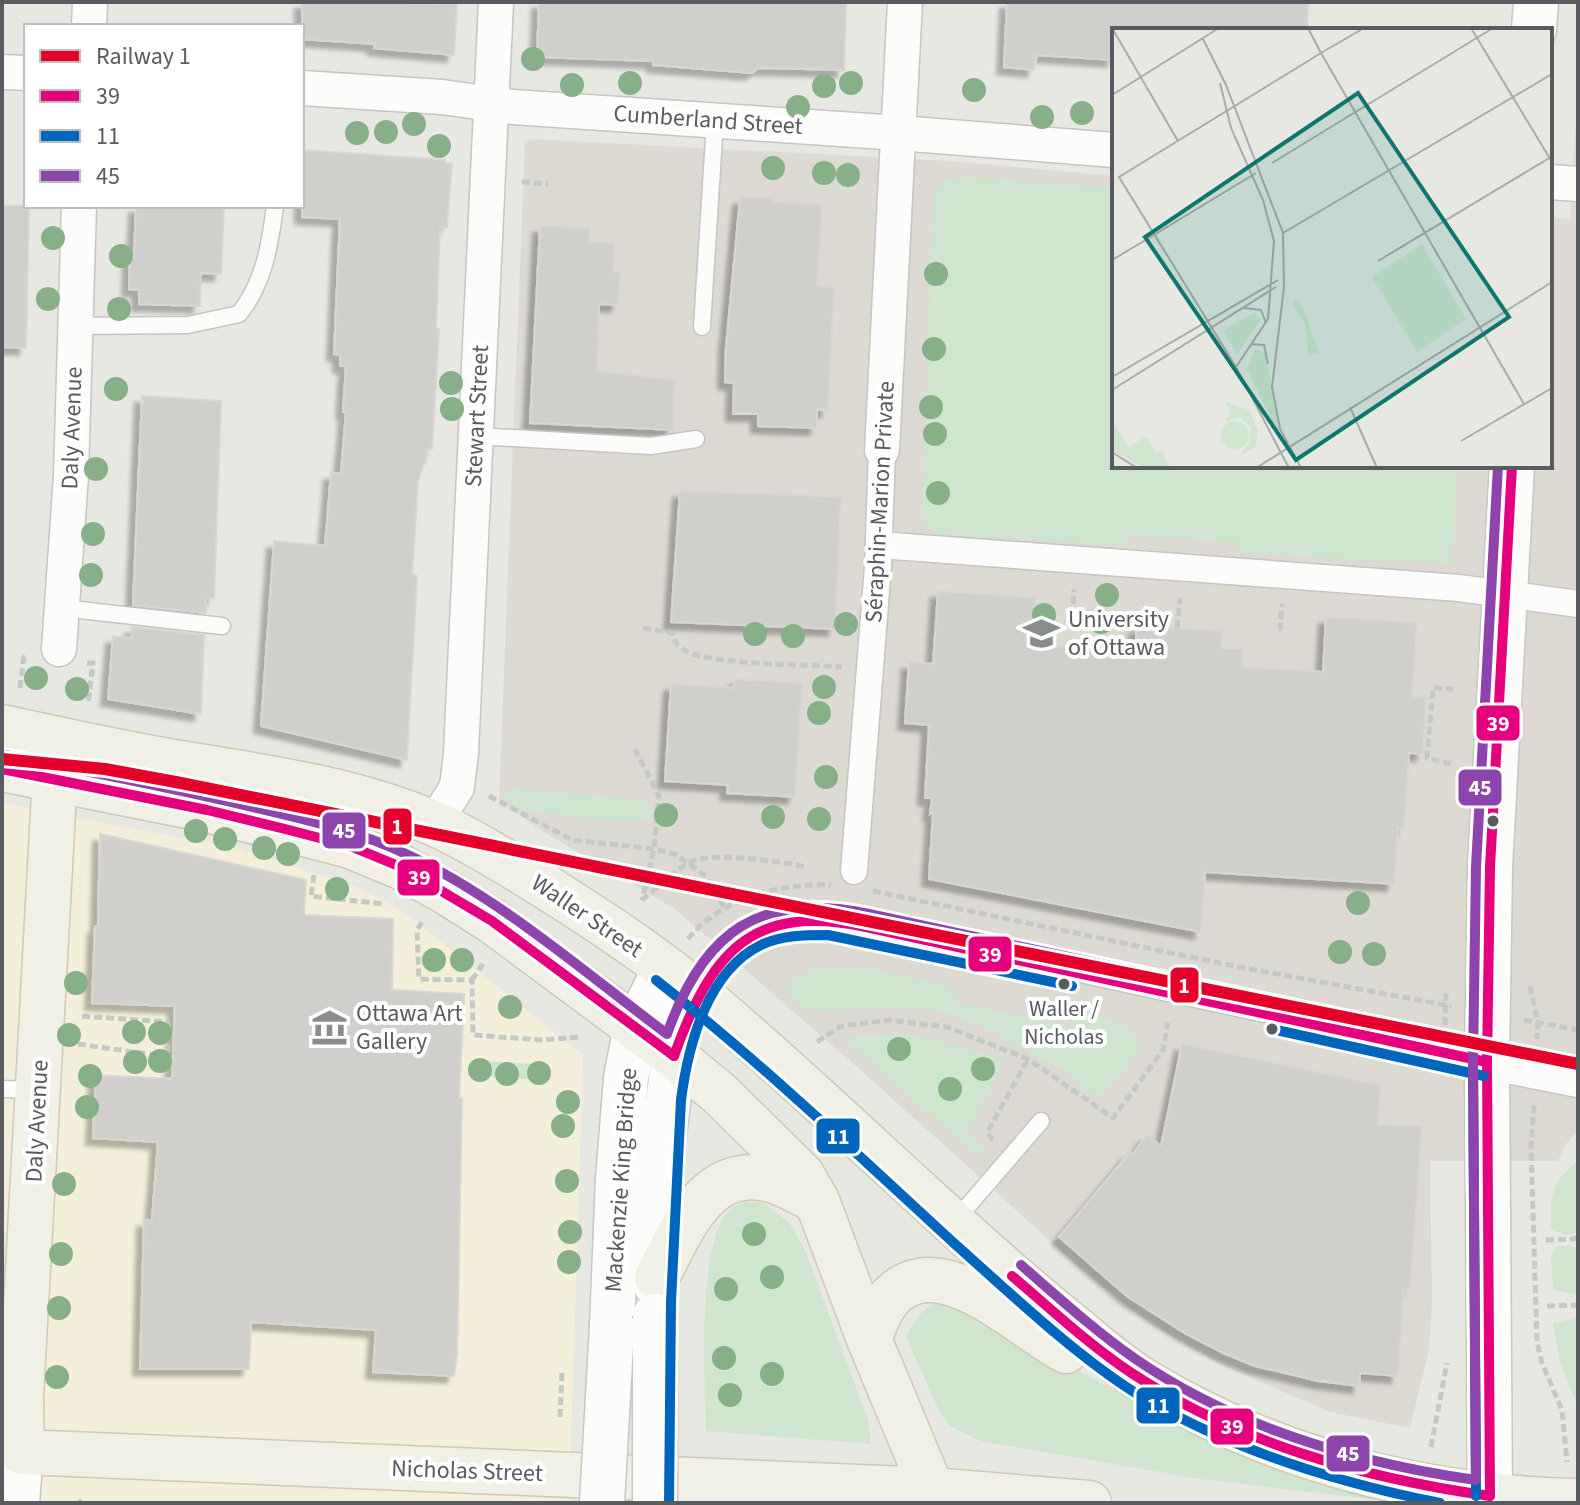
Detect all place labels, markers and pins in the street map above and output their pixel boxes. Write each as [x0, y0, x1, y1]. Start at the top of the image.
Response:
place label: University of Ottawa [1068, 602, 1169, 665]
school or university icon: University of Ottawa [1023, 614, 1061, 652]
unlabelled marker [1485, 813, 1501, 829]
marker: Waller / Nicholas [1056, 976, 1072, 992]
place label: Waller / Nicholas [1024, 993, 1104, 1053]
place label: Ottawa Art Gallery [356, 996, 463, 1059]
museum icon: Ottawa Art Gallery [311, 1008, 349, 1046]
unlabelled marker [1264, 1021, 1280, 1037]

